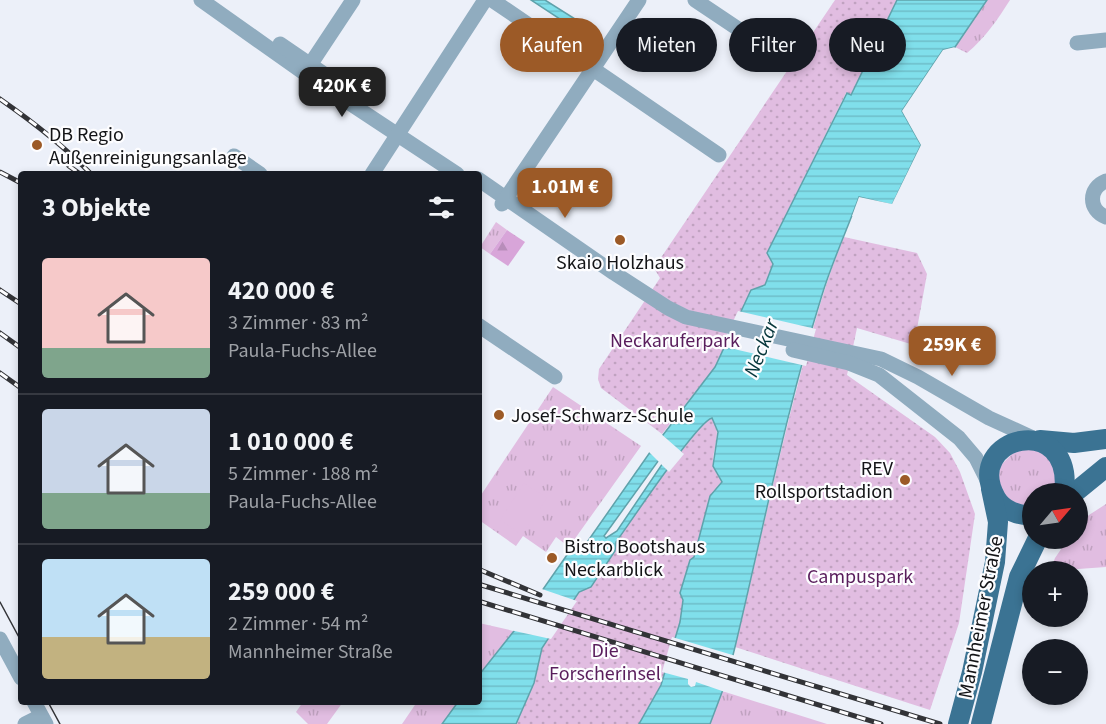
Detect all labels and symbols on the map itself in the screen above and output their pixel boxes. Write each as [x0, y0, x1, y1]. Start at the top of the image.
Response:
pin: 420K € [293, 67, 391, 118]
place label: DB Regio Außenreinigungsanlage [49, 121, 247, 172]
marker: DB Regio Außenreinigungsanlage [30, 138, 44, 152]
pin: 1.01M € [510, 168, 620, 219]
marker: Skaio Holzhaus [613, 233, 627, 247]
place label: Skaio Holzhaus [556, 249, 684, 277]
water label: Neckar [736, 314, 787, 382]
pin: 259K € [903, 326, 1001, 377]
park label: Neckaruferpark [610, 327, 740, 355]
place label: Josef-Schwarz-Schule [511, 402, 694, 430]
marker: Josef-Schwarz-Schule [492, 408, 506, 422]
place label: REV Rollsportstadion [755, 455, 894, 506]
marker: REV Rollsportstadion [898, 473, 912, 487]
north arrow [1022, 483, 1088, 549]
place label: Bistro Bootshaus Neckarblick [564, 533, 705, 584]
street label: Mannheimer Straße [952, 534, 1010, 701]
marker: Bistro Bootshaus Neckarblick [545, 551, 559, 565]
park label: Campuspark [807, 563, 913, 591]
park label: Die Forscherinsel [549, 637, 661, 688]

